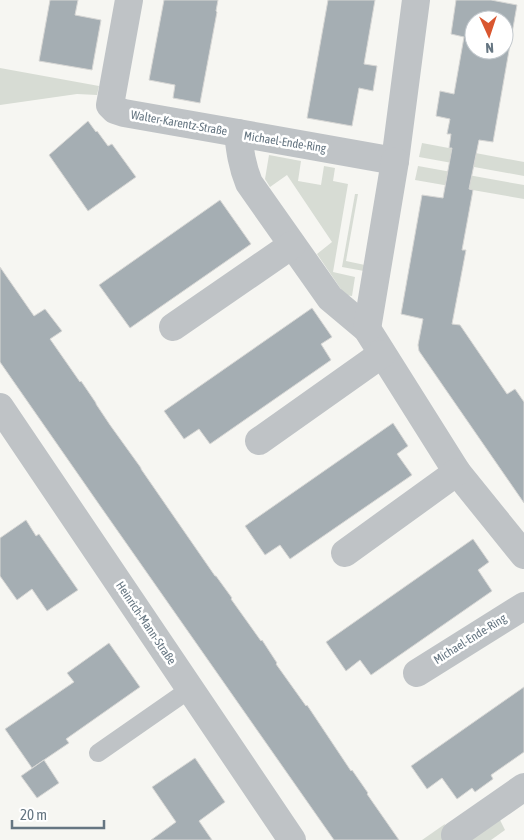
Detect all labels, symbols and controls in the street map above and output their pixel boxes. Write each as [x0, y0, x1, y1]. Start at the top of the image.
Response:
north arrow [464, 10, 514, 60]
text: N [485, 40, 494, 56]
street label: Walter-Karentz-Straße [130, 108, 228, 138]
street label: Michael-Ende-Ring [243, 129, 328, 156]
street label: Heinrich-Mann-Straße [113, 579, 179, 667]
street label: Michael-Ende-Ring [431, 611, 510, 667]
scale bar [12, 798, 105, 830]
text: 20 m [20, 806, 47, 823]

